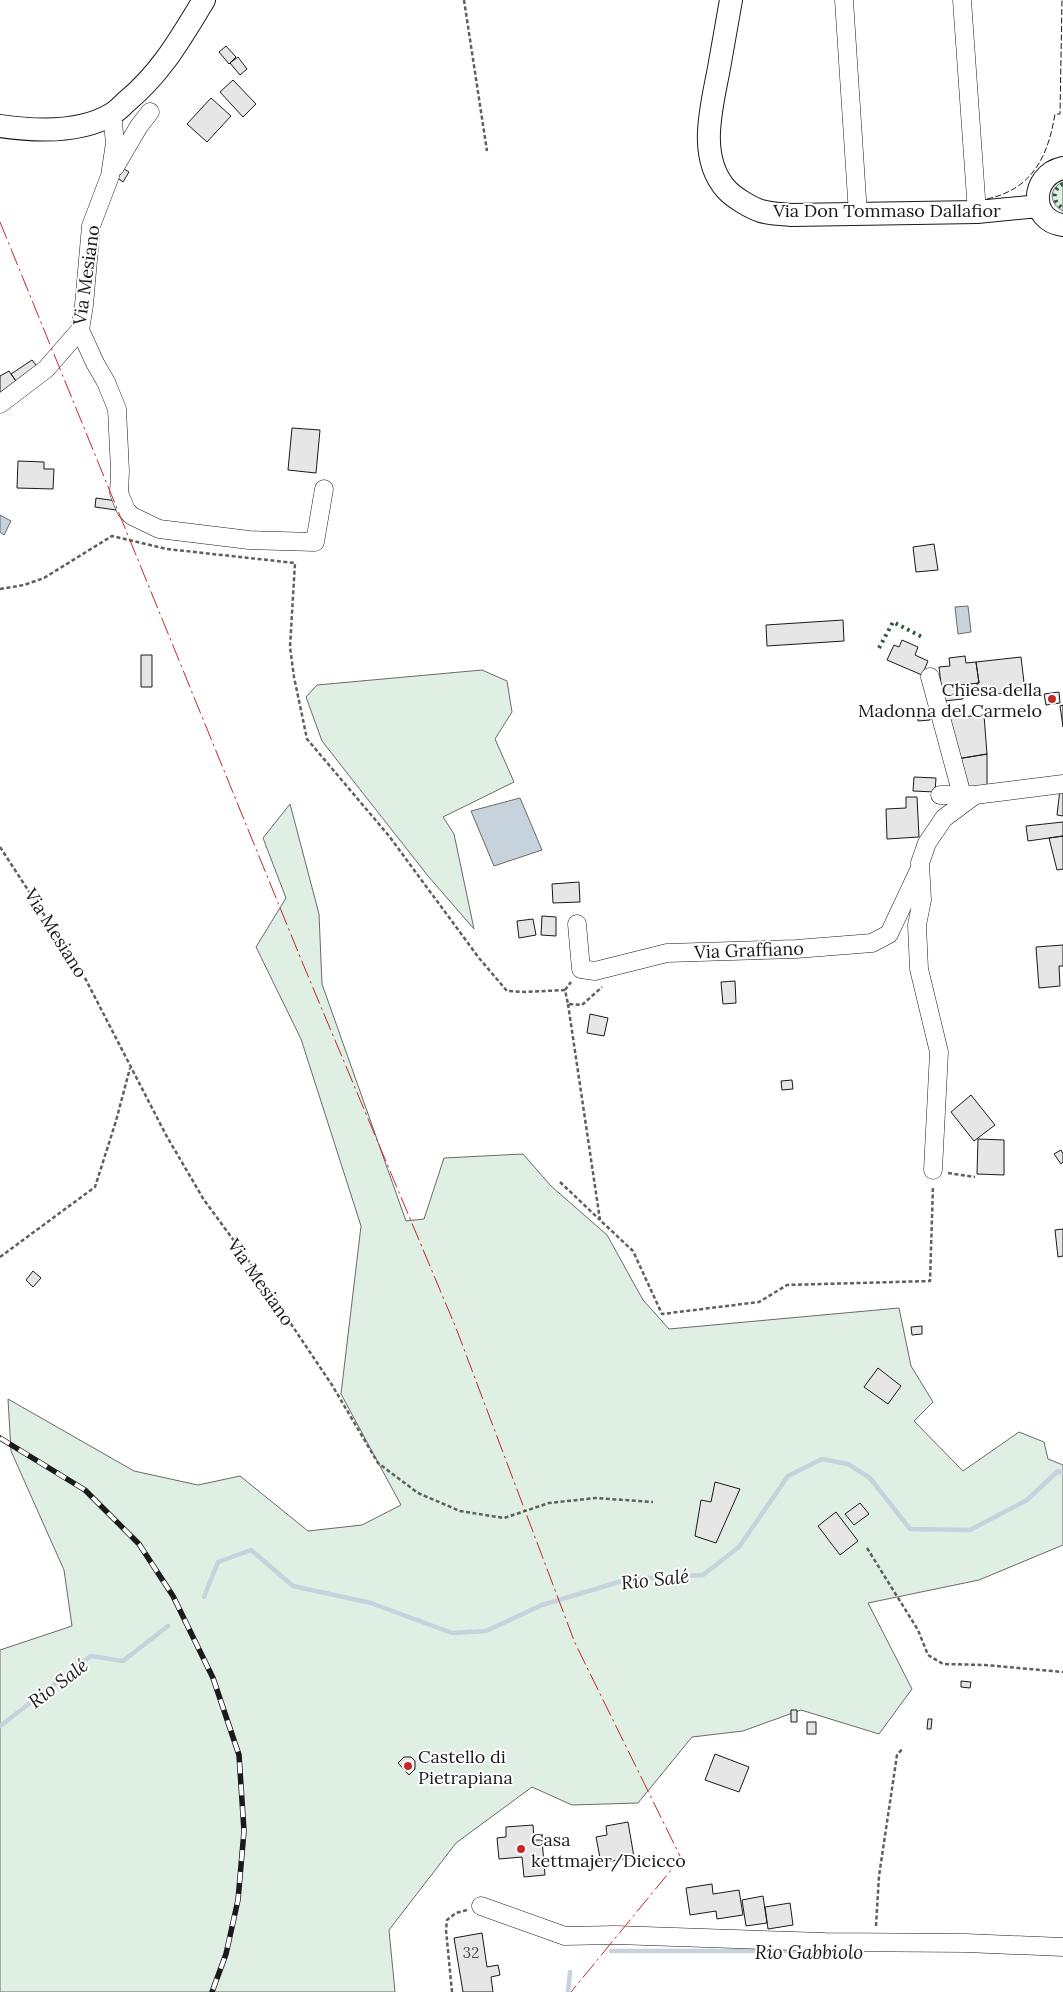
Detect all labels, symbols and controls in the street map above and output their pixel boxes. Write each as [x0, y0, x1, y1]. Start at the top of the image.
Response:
street label: Via Don Tommaso Dallafior [772, 199, 1001, 222]
street label: Via Mesiano [67, 223, 104, 328]
place label: Chiesa della Madonna del Carmelo [858, 678, 1042, 722]
marker: Chiesa della Madonna del Carmelo [1046, 693, 1058, 705]
street label: Via Mesiano [19, 883, 92, 982]
street label: Via Graffiano [693, 937, 804, 963]
street label: Via Mesiano [222, 1233, 299, 1330]
water label: Rio Salé [620, 1563, 690, 1595]
water label: Rio Salé [23, 1653, 93, 1713]
place label: Castello di Pietrapiana [418, 1745, 513, 1789]
marker: Castello di Pietrapiana [402, 1760, 414, 1772]
place label: Casa kettmajer/Dicicco [531, 1828, 686, 1872]
marker: Casa kettmajer/Dicicco [515, 1843, 527, 1855]
water label: Rio Gabbiolo [755, 1940, 863, 1964]
house number: 32 [463, 1943, 479, 1962]

